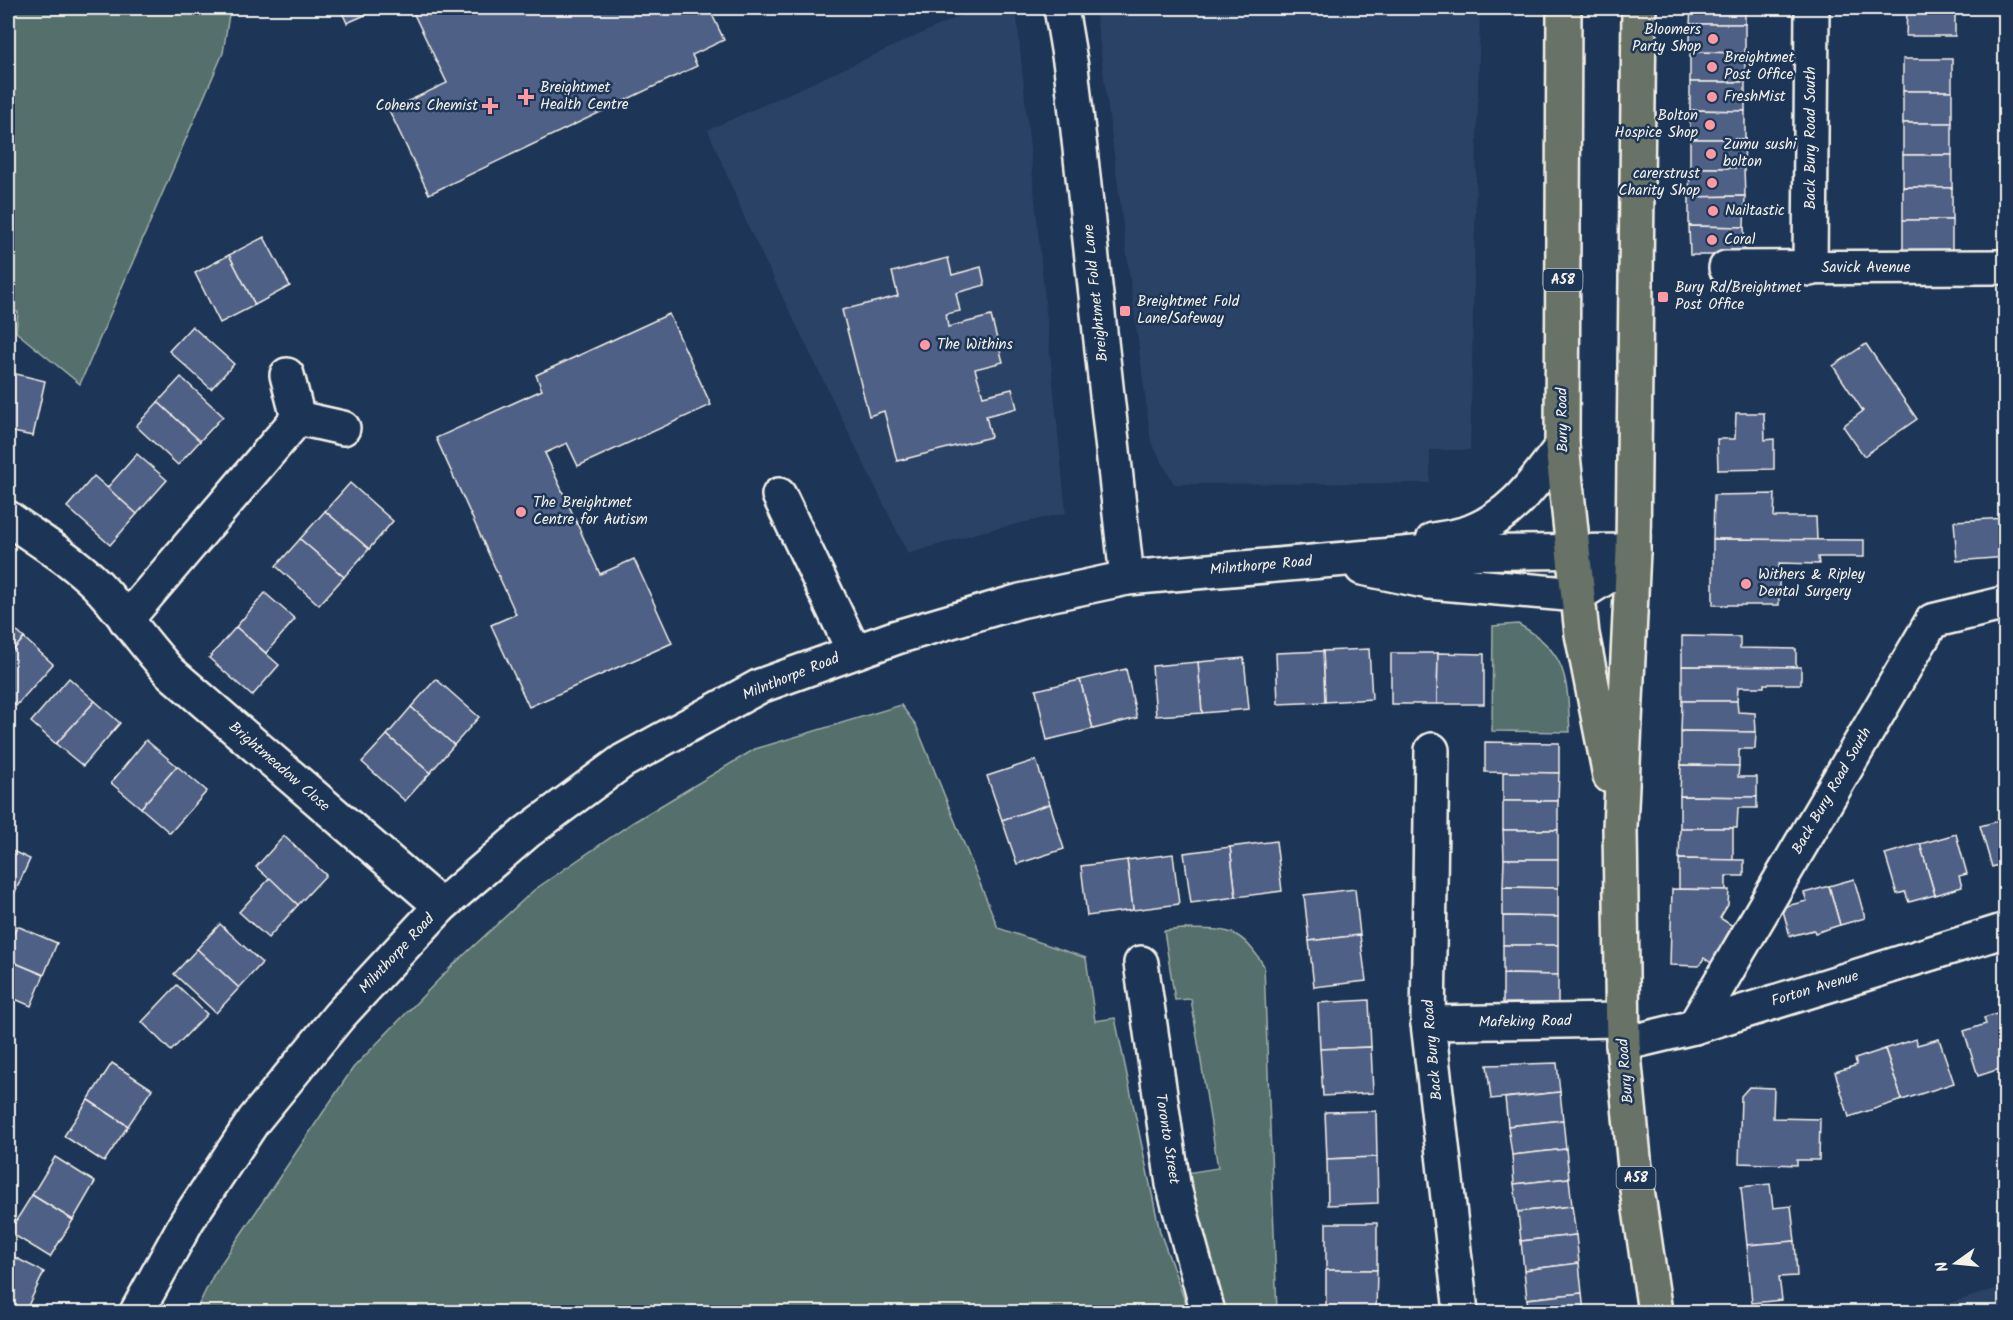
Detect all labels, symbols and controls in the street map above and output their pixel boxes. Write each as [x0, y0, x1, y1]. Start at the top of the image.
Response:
place label: Bloomers Party Shop [1632, 18, 1702, 59]
marker: Bloomers Party Shop [1706, 32, 1720, 46]
place label: Breightmet Post Office [1724, 46, 1795, 87]
marker: Breightmet Post Office [1705, 60, 1719, 74]
street label: Back Bury Road South [1799, 66, 1823, 210]
place label: Breightmet Health Centre [540, 76, 629, 117]
place label: FreshMist [1724, 85, 1786, 109]
marker: Breightmet Health Centre [517, 88, 535, 106]
marker: FreshMist [1705, 90, 1719, 104]
place label: Cohens Chemist [376, 94, 478, 118]
marker: Cohens Chemist [483, 99, 497, 113]
place label: Bolton Hospice Shop [1615, 104, 1698, 145]
marker: Bolton Hospice Shop [1703, 118, 1717, 132]
place label: Zumu sushi bolton [1723, 133, 1798, 174]
marker: Zumu sushi bolton [1704, 147, 1718, 161]
place label: carerstrust Charity Shop [1619, 162, 1700, 203]
marker: carerstrust Charity Shop [1705, 176, 1719, 190]
place label: Nailtastic [1725, 199, 1785, 223]
marker: Nailtastic [1706, 204, 1720, 218]
street label: Breightmet Fold Lane [1077, 223, 1115, 363]
place label: Coral [1724, 228, 1756, 252]
marker: Coral [1705, 233, 1719, 247]
street label: Savick Avenue [1822, 256, 1911, 280]
road number: A58 [1544, 269, 1582, 291]
place label: Bury Rd/Breightmet Post Office [1675, 276, 1802, 317]
place label: Breightmet Fold Lane/Safeway [1137, 290, 1240, 331]
marker: Bury Rd/Breightmet Post Office [1656, 290, 1670, 304]
marker: Breightmet Fold Lane/Safeway [1118, 304, 1132, 318]
place label: The Withins [937, 333, 1014, 357]
marker: The Withins [918, 338, 932, 352]
street label: Bury Road [1550, 387, 1576, 453]
place label: The Breightmet Centre for Autism [533, 491, 648, 532]
marker: The Breightmet Centre for Autism [514, 505, 528, 519]
street label: Milnthorpe Road [1209, 550, 1314, 582]
place label: Withers & Ripley Dental Surgery [1758, 563, 1866, 604]
marker: Withers & Ripley Dental Surgery [1739, 577, 1753, 591]
street label: Milnthorpe Road [739, 646, 844, 707]
street label: Brightmeadow Close [223, 716, 335, 818]
street label: Back Bury Road South [1786, 723, 1878, 859]
street label: Milnthorpe Road [353, 908, 441, 1000]
street label: Forton Avenue [1768, 964, 1862, 1014]
street label: Back Bury Road [1417, 998, 1449, 1101]
street label: Mafeking Road [1478, 1009, 1572, 1035]
street label: Bury Road [1611, 1037, 1641, 1104]
street label: Toronto Street [1148, 1092, 1186, 1186]
road number: A58 [1616, 1167, 1656, 1189]
north arrow [1926, 1233, 1986, 1293]
text: N [1930, 1258, 1956, 1275]

